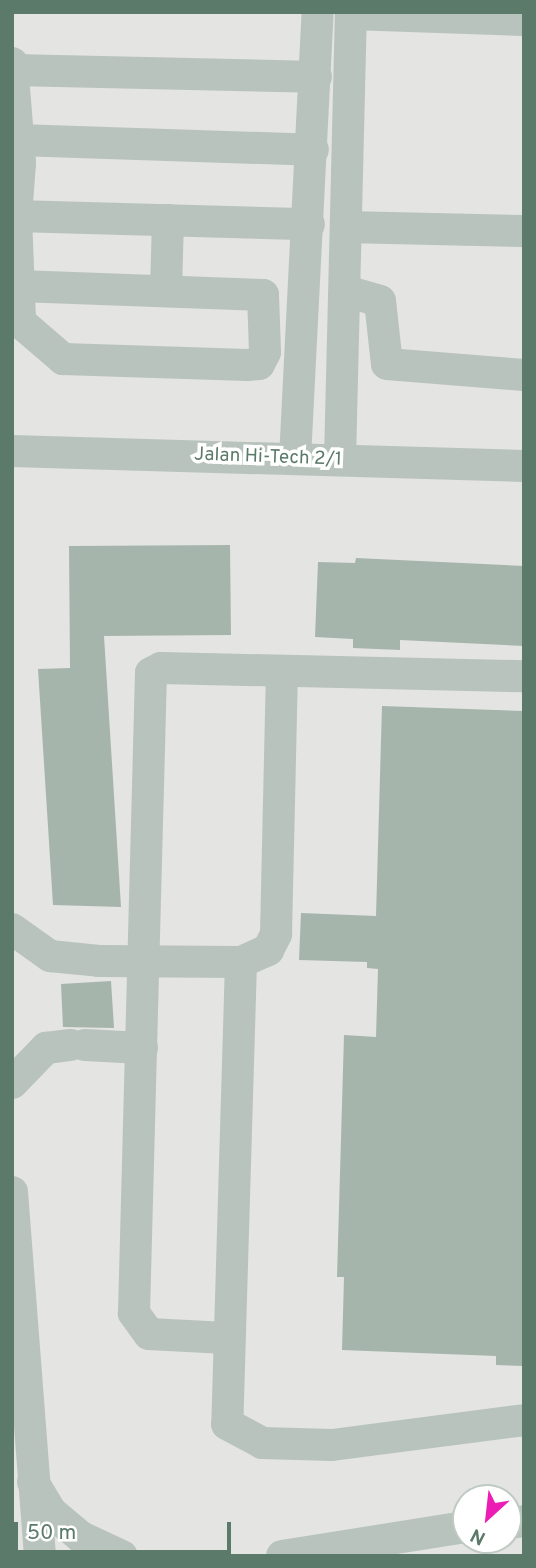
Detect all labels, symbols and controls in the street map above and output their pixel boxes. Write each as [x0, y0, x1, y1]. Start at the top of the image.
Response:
street label: Jalan Hi-Tech 2/1 [194, 444, 342, 472]
north arrow [452, 1484, 522, 1554]
scale bar [18, 1508, 234, 1552]
text: 50 m [27, 1520, 76, 1547]
text: N [467, 1522, 490, 1550]

